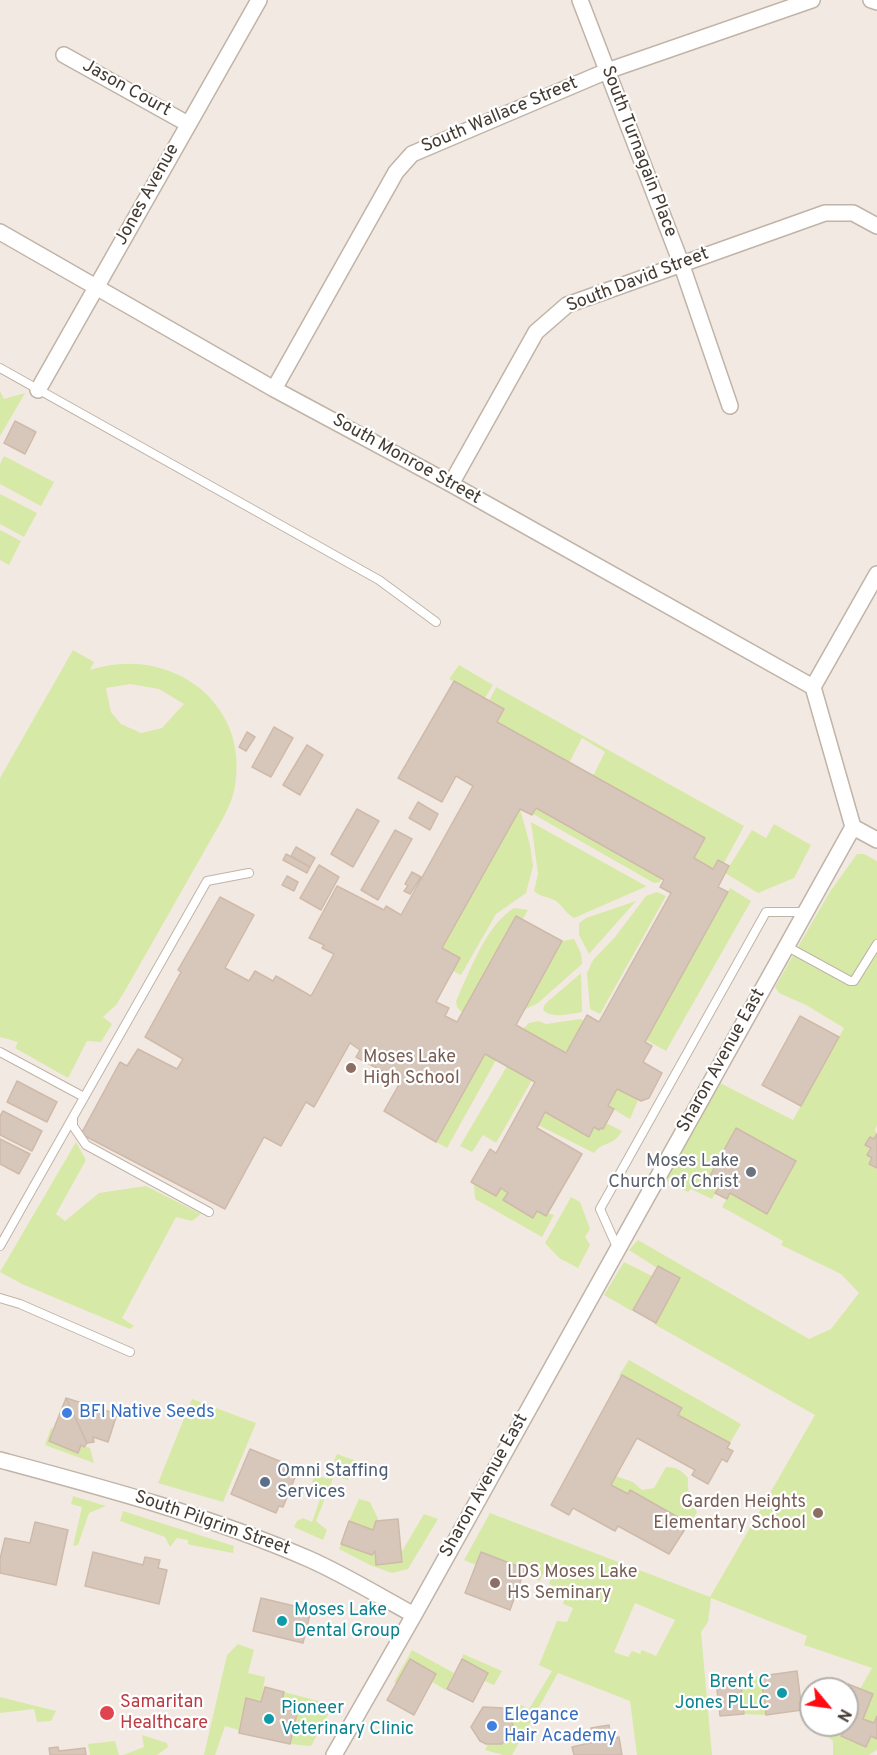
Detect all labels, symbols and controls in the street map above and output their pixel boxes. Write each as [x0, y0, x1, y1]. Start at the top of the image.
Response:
street label: Jason Court [78, 56, 174, 122]
street label: South Turnagain Place [595, 63, 681, 241]
street label: South Wallace Street [419, 73, 581, 159]
street label: Jones Avenue [111, 141, 185, 249]
street label: South David Street [564, 244, 712, 318]
street label: South Monroe Street [328, 410, 484, 510]
street label: Sharon Avenue East [673, 985, 771, 1137]
place label: Moses Lake High School [363, 1047, 460, 1090]
marker: Moses Lake High School [344, 1061, 358, 1075]
place label: Moses Lake Church of Christ [608, 1151, 739, 1194]
marker: Moses Lake Church of Christ [744, 1165, 758, 1179]
place label: BFI Native Seeds [79, 1402, 215, 1424]
marker: BFI Native Seeds [60, 1406, 74, 1420]
street label: Sharon Avenue East [436, 1410, 534, 1562]
place label: Omni Staffing Services [277, 1461, 389, 1504]
marker: Omni Staffing Services [258, 1475, 272, 1489]
street label: South Pilgrim Street [131, 1487, 293, 1561]
place label: Garden Heights Elementary School [653, 1492, 806, 1534]
marker: Garden Heights Elementary School [811, 1506, 825, 1520]
place label: LDS Moses Lake HS Seminary [507, 1562, 637, 1604]
marker: LDS Moses Lake HS Seminary [488, 1576, 502, 1590]
place label: Moses Lake Dental Group [294, 1600, 400, 1642]
marker: Moses Lake Dental Group [275, 1614, 289, 1628]
place label: Brent C Jones PLLC [675, 1672, 770, 1714]
north arrow [799, 1677, 859, 1737]
marker: Brent C Jones PLLC [775, 1686, 789, 1700]
place label: Samaritan Healthcare [120, 1692, 208, 1734]
place label: Pioneer Veterinary Clinic [281, 1698, 414, 1740]
marker: Samaritan Healthcare [98, 1704, 116, 1722]
place label: Elegance Hair Academy [504, 1705, 617, 1748]
text: N [831, 1705, 855, 1725]
marker: Pioneer Veterinary Clinic [262, 1712, 276, 1726]
marker: Elegance Hair Academy [485, 1719, 499, 1733]

